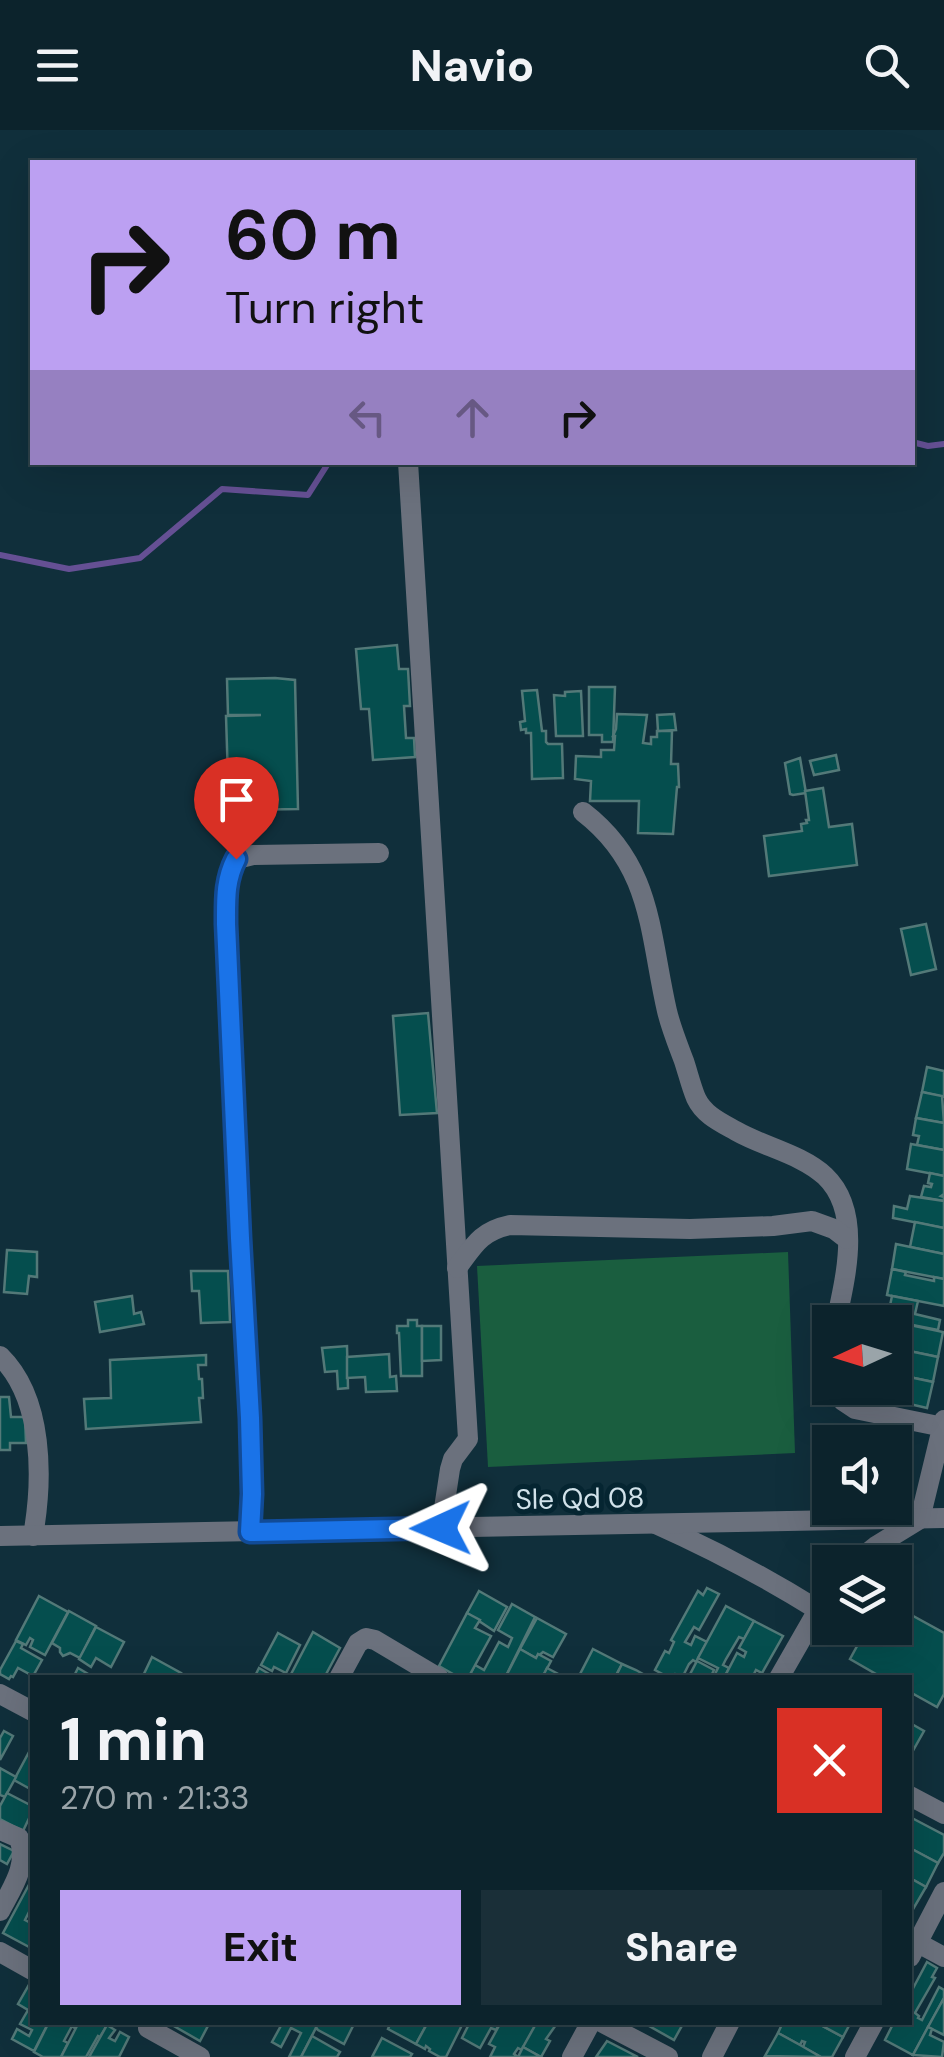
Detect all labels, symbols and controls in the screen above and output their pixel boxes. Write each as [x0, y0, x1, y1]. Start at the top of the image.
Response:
text: Navio [410, 36, 534, 95]
icon: menu [30, 38, 85, 93]
icon: search [859, 38, 914, 93]
text: 60 m [225, 190, 401, 281]
icon: right [60, 200, 190, 330]
text: Turn right [225, 278, 424, 337]
icon: left [340, 390, 395, 445]
icon: ahead [445, 390, 500, 445]
icon: right [550, 390, 605, 445]
pin [194, 757, 279, 860]
icon: arrive [209, 772, 264, 827]
north arrow [812, 1305, 912, 1405]
map controls [812, 1305, 912, 1645]
button: sound [812, 1425, 912, 1525]
position arrow [389, 1476, 493, 1580]
street label: Sle Qd 08 [515, 1479, 645, 1518]
button: layers [812, 1545, 912, 1645]
text: 1 min [60, 1700, 207, 1779]
button: close [777, 1708, 882, 1813]
text: 270 m · 21:33 [60, 1777, 250, 1819]
button: Exit [60, 1890, 461, 2005]
button: Share [481, 1890, 882, 2005]

